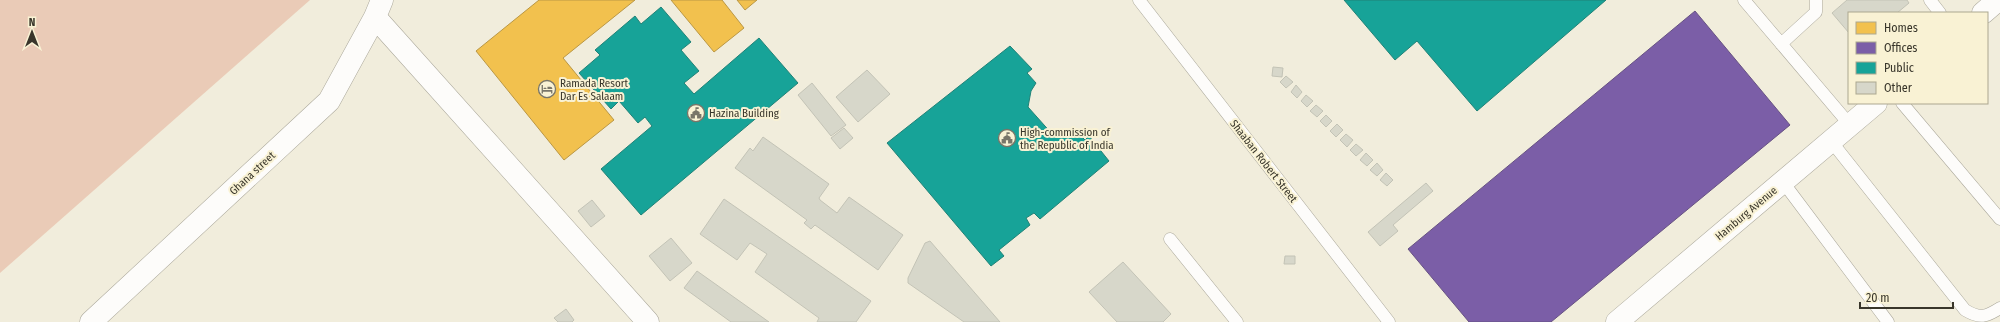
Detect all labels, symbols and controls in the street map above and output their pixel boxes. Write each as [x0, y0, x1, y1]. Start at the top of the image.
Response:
north arrow [12, 12, 52, 52]
legend [1848, 12, 1988, 104]
text: N [29, 16, 35, 29]
text: Homes [1884, 21, 1918, 35]
text: Offices [1884, 41, 1917, 55]
text: Public [1884, 61, 1914, 75]
place label: Ramada Resort Dar Es Salaam [560, 77, 629, 103]
hotel icon: Ramada Resort Dar Es Salaam [537, 79, 557, 99]
text: Other [1884, 81, 1913, 95]
public building icon: Hazina Building [686, 103, 706, 123]
place label: Hazina Building [709, 107, 780, 120]
street label: Shaaban Robert Street [1227, 117, 1300, 206]
place label: High-commission of the Republic of India [1020, 126, 1114, 152]
public building icon: High-commission of the Republic of India [997, 128, 1017, 148]
street label: Ghana street [227, 149, 278, 198]
street label: Hamburg Avenue [1713, 184, 1780, 243]
scale bar [1860, 284, 1953, 310]
text: 20 m [1866, 291, 1890, 305]

